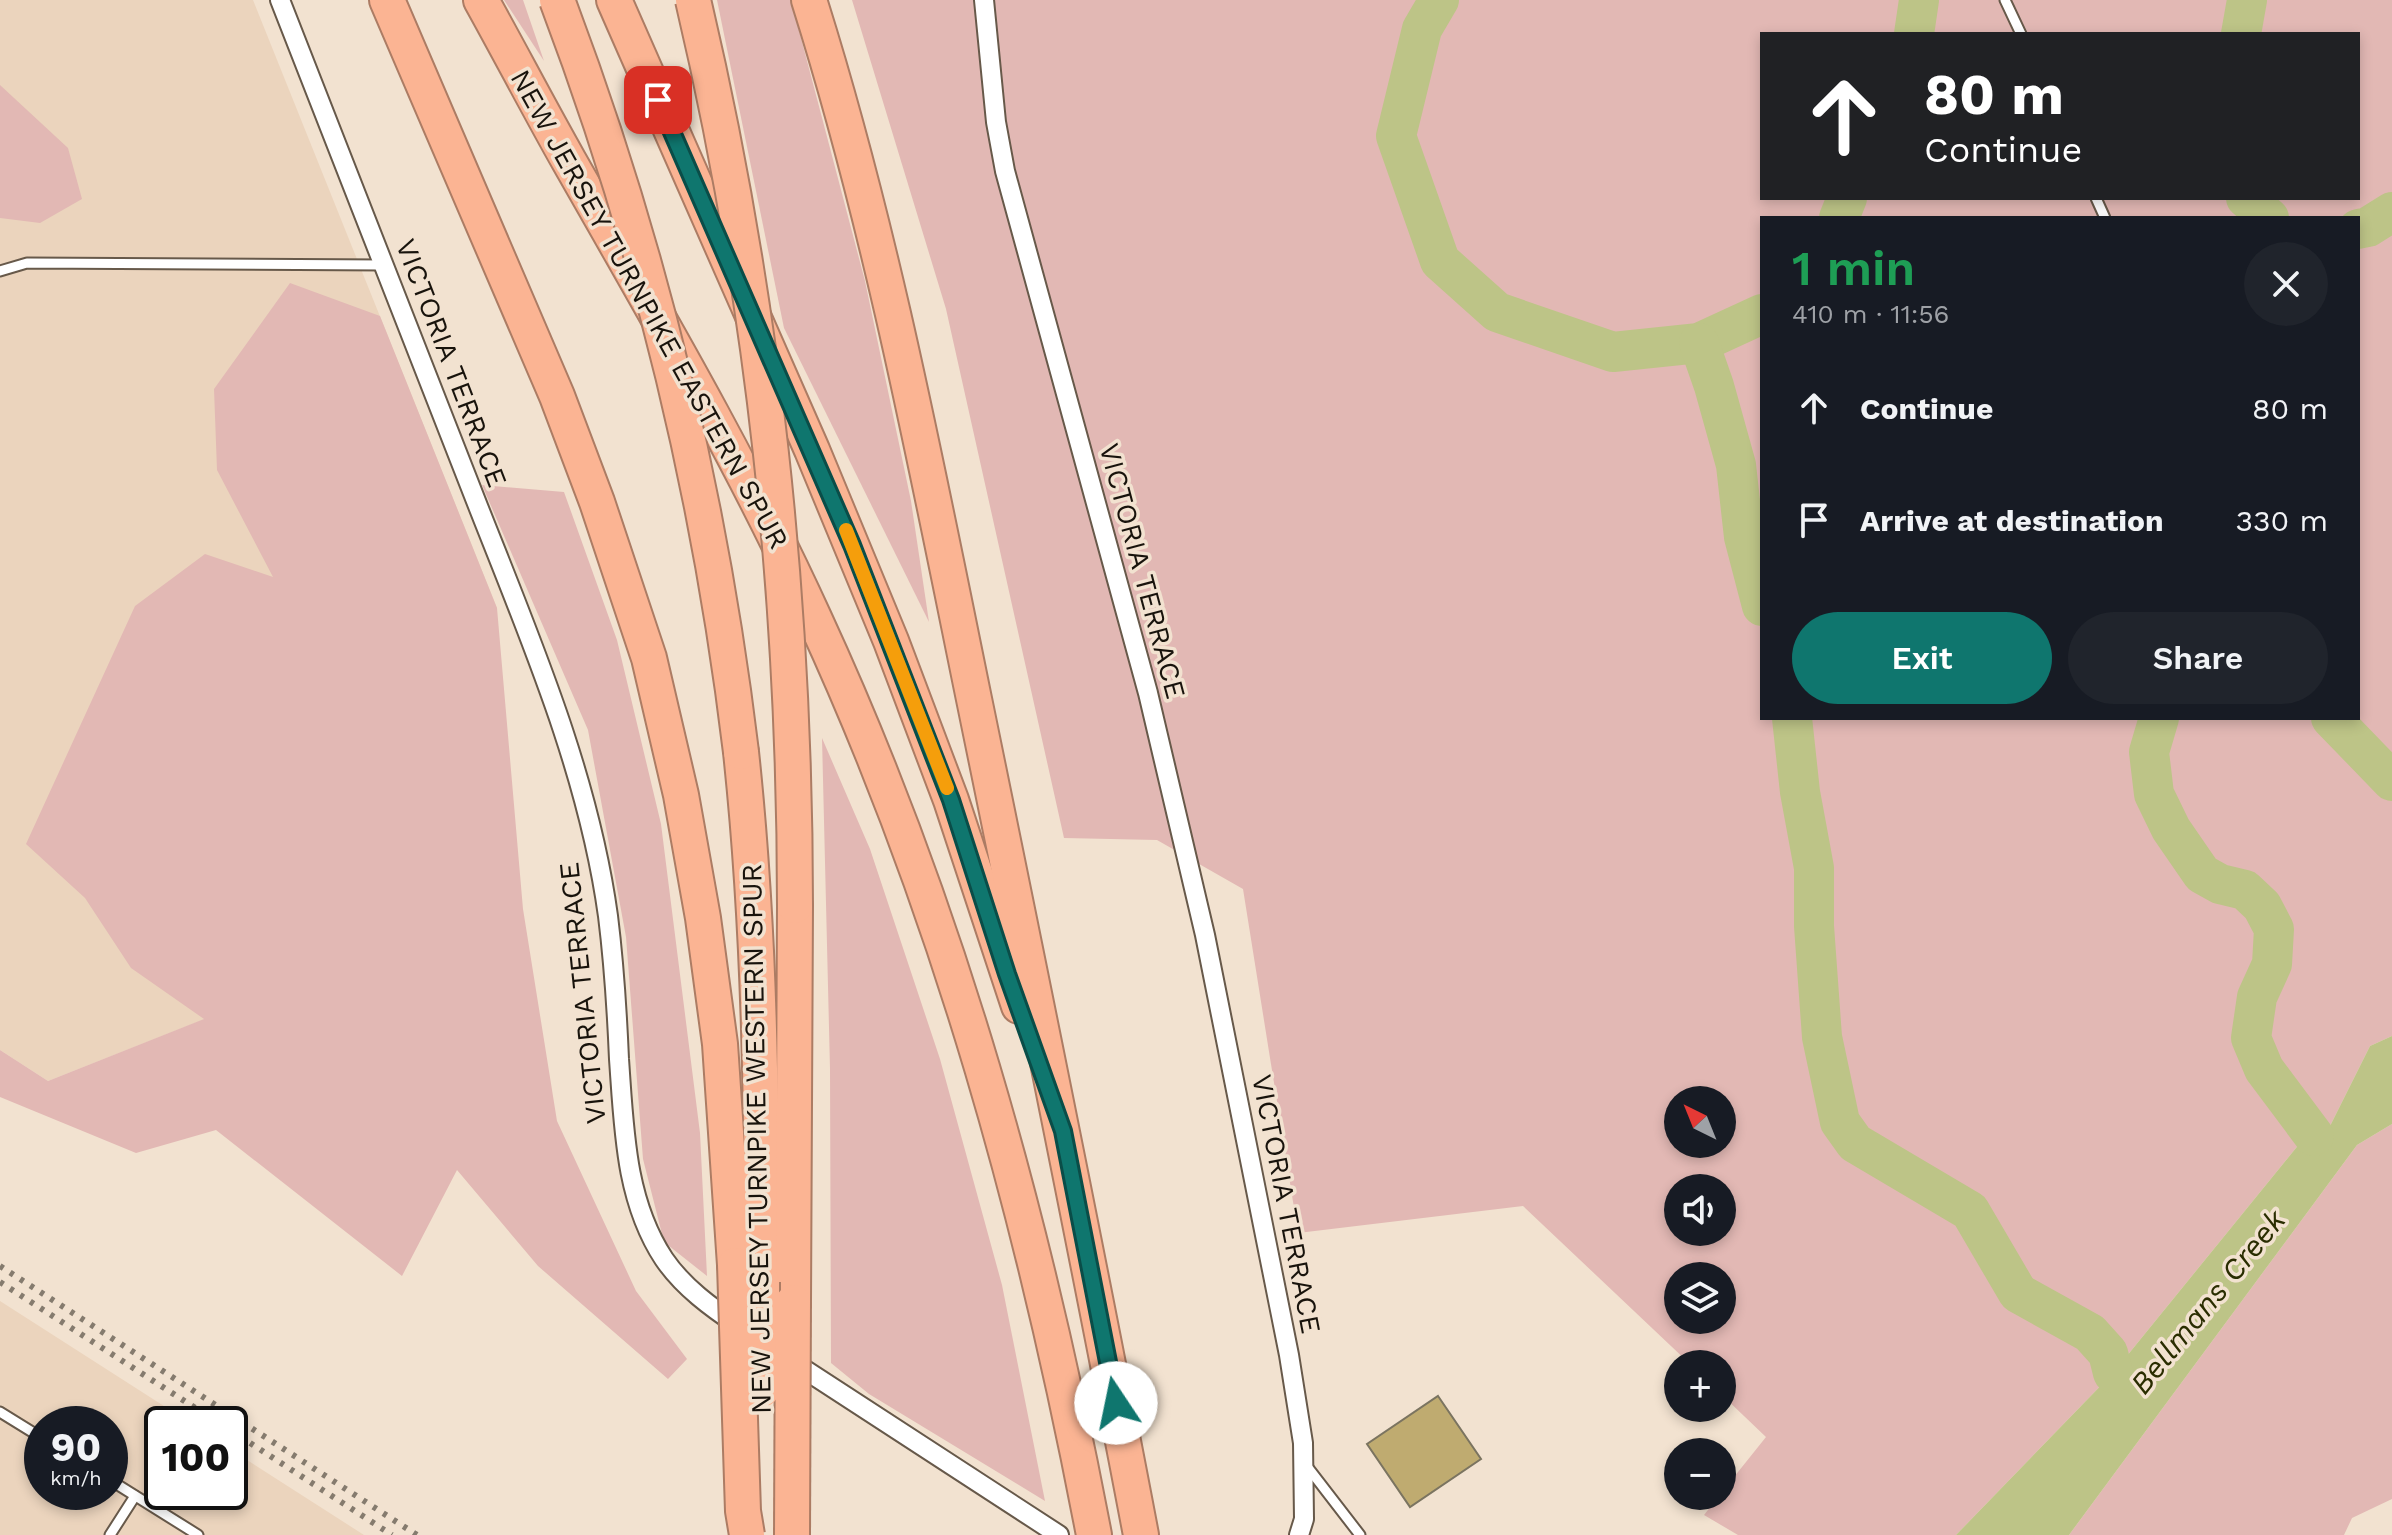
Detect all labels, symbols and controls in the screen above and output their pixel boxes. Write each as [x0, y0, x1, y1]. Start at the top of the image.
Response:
text: 80 m [1924, 62, 2064, 128]
street label: NEW JERSEY TURNPIKE EASTERN SPUR [504, 64, 796, 555]
icon: ahead [1792, 64, 1896, 168]
pin [624, 66, 692, 134]
icon: arrive [636, 78, 680, 122]
text: Continue [1924, 129, 2082, 171]
street label: VICTORIA TERRACE [389, 235, 514, 492]
text: 1 min [1792, 240, 1915, 297]
button: close [2244, 242, 2328, 326]
text: 410 m · 11:56 [1792, 299, 1949, 329]
icon: ahead [1792, 386, 1836, 430]
text: Continue [1860, 391, 1993, 426]
text: 80 m [2252, 391, 2328, 426]
street label: VICTORIA TERRACE [1093, 440, 1192, 702]
icon: arrive [1792, 498, 1836, 542]
text: Arrive at destination [1860, 503, 2164, 538]
text: 330 m [2236, 503, 2328, 538]
button: Exit [1792, 612, 2052, 704]
button: Share [2068, 612, 2328, 704]
street label: VICTORIA TERRACE [552, 860, 613, 1125]
street label: NEW JERSEY TURNPIKE WESTERN SPUR [735, 863, 778, 1415]
street label: VICTORIA TERRACE [1245, 1072, 1328, 1336]
north arrow [1664, 1086, 1736, 1158]
map controls [1664, 1086, 1736, 1510]
button: sound [1664, 1174, 1736, 1246]
water label: Bellmans Creek [2123, 1201, 2293, 1401]
button: layers [1664, 1262, 1736, 1334]
button: + [1664, 1350, 1736, 1422]
position arrow [1074, 1361, 1158, 1445]
speed limit sign: 100 [144, 1406, 248, 1510]
text: 90 [51, 1424, 101, 1471]
button: − [1664, 1438, 1736, 1510]
text: km/h [50, 1466, 102, 1490]

